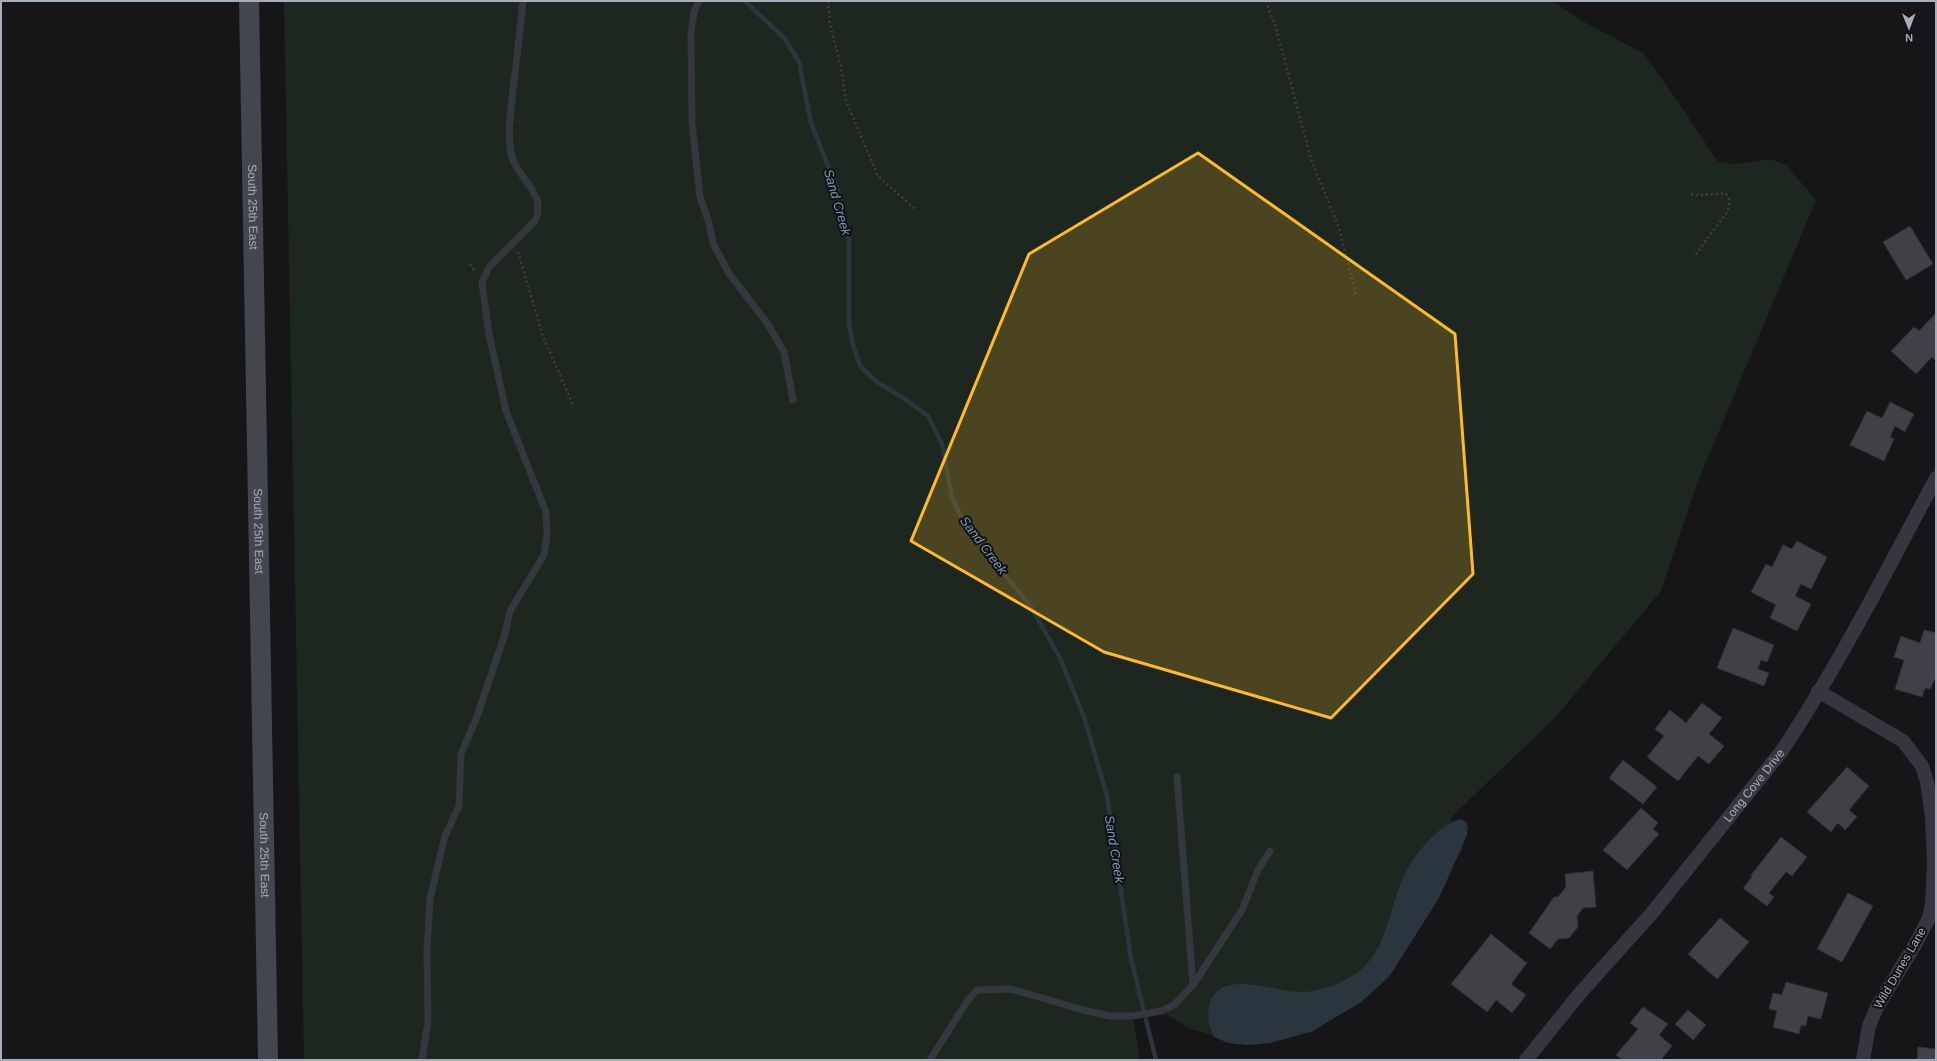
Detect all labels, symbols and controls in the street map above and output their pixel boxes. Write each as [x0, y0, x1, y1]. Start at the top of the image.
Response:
north arrow [1889, 8, 1929, 48]
text: N [1905, 32, 1913, 44]
street label: South 25th East [245, 164, 260, 251]
water label: Sand Creek [821, 167, 855, 239]
street label: South 25th East [251, 488, 266, 574]
water label: Sand Creek [957, 513, 1011, 578]
street label: Long Cove Drive [1721, 746, 1788, 825]
street label: South 25th East [257, 812, 272, 898]
water label: Sand Creek [1102, 814, 1128, 886]
street label: Wild Dunes Lane [1871, 925, 1929, 1011]

